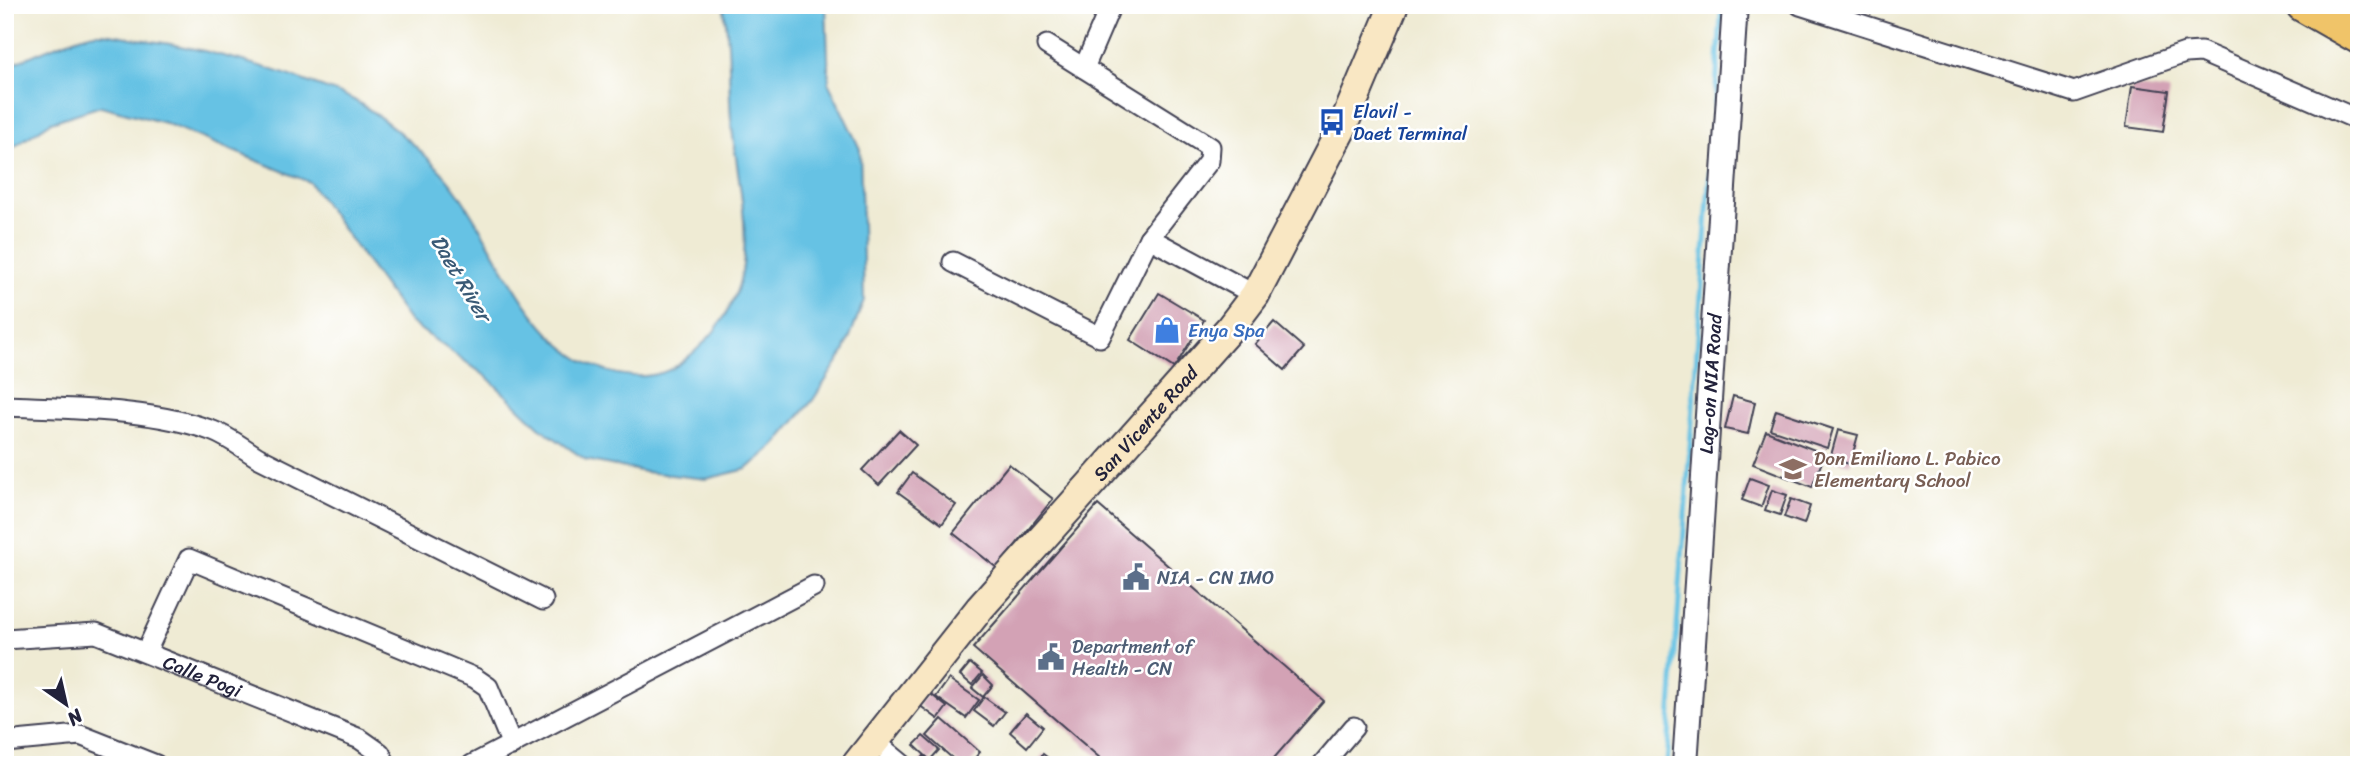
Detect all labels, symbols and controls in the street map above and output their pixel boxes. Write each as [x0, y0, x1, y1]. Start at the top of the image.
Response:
place label: Elavil - Daet Terminal [1353, 95, 1468, 150]
bus stop icon: Elavil - Daet Terminal [1317, 107, 1347, 137]
water label: Daet River [420, 227, 504, 332]
street label: Lag-on NIA Road [1689, 311, 1731, 455]
place label: Enya Spa [1188, 314, 1265, 347]
shop icon: Enya Spa [1152, 315, 1182, 345]
street label: San Vicente Road [1084, 357, 1207, 489]
place label: Don Emiliano L. Pabico Elementary School [1814, 442, 2001, 497]
school or university icon: Don Emiliano L. Pabico Elementary School [1778, 454, 1808, 484]
place label: NIA - CN IMO [1157, 561, 1274, 594]
public building icon: NIA - CN IMO [1121, 562, 1151, 592]
place label: Department of Health - CN [1072, 630, 1195, 685]
public building icon: Department of Health - CN [1036, 642, 1066, 672]
street label: Calle Pogi [158, 645, 248, 707]
north arrow [32, 668, 102, 738]
text: N [60, 700, 91, 736]

